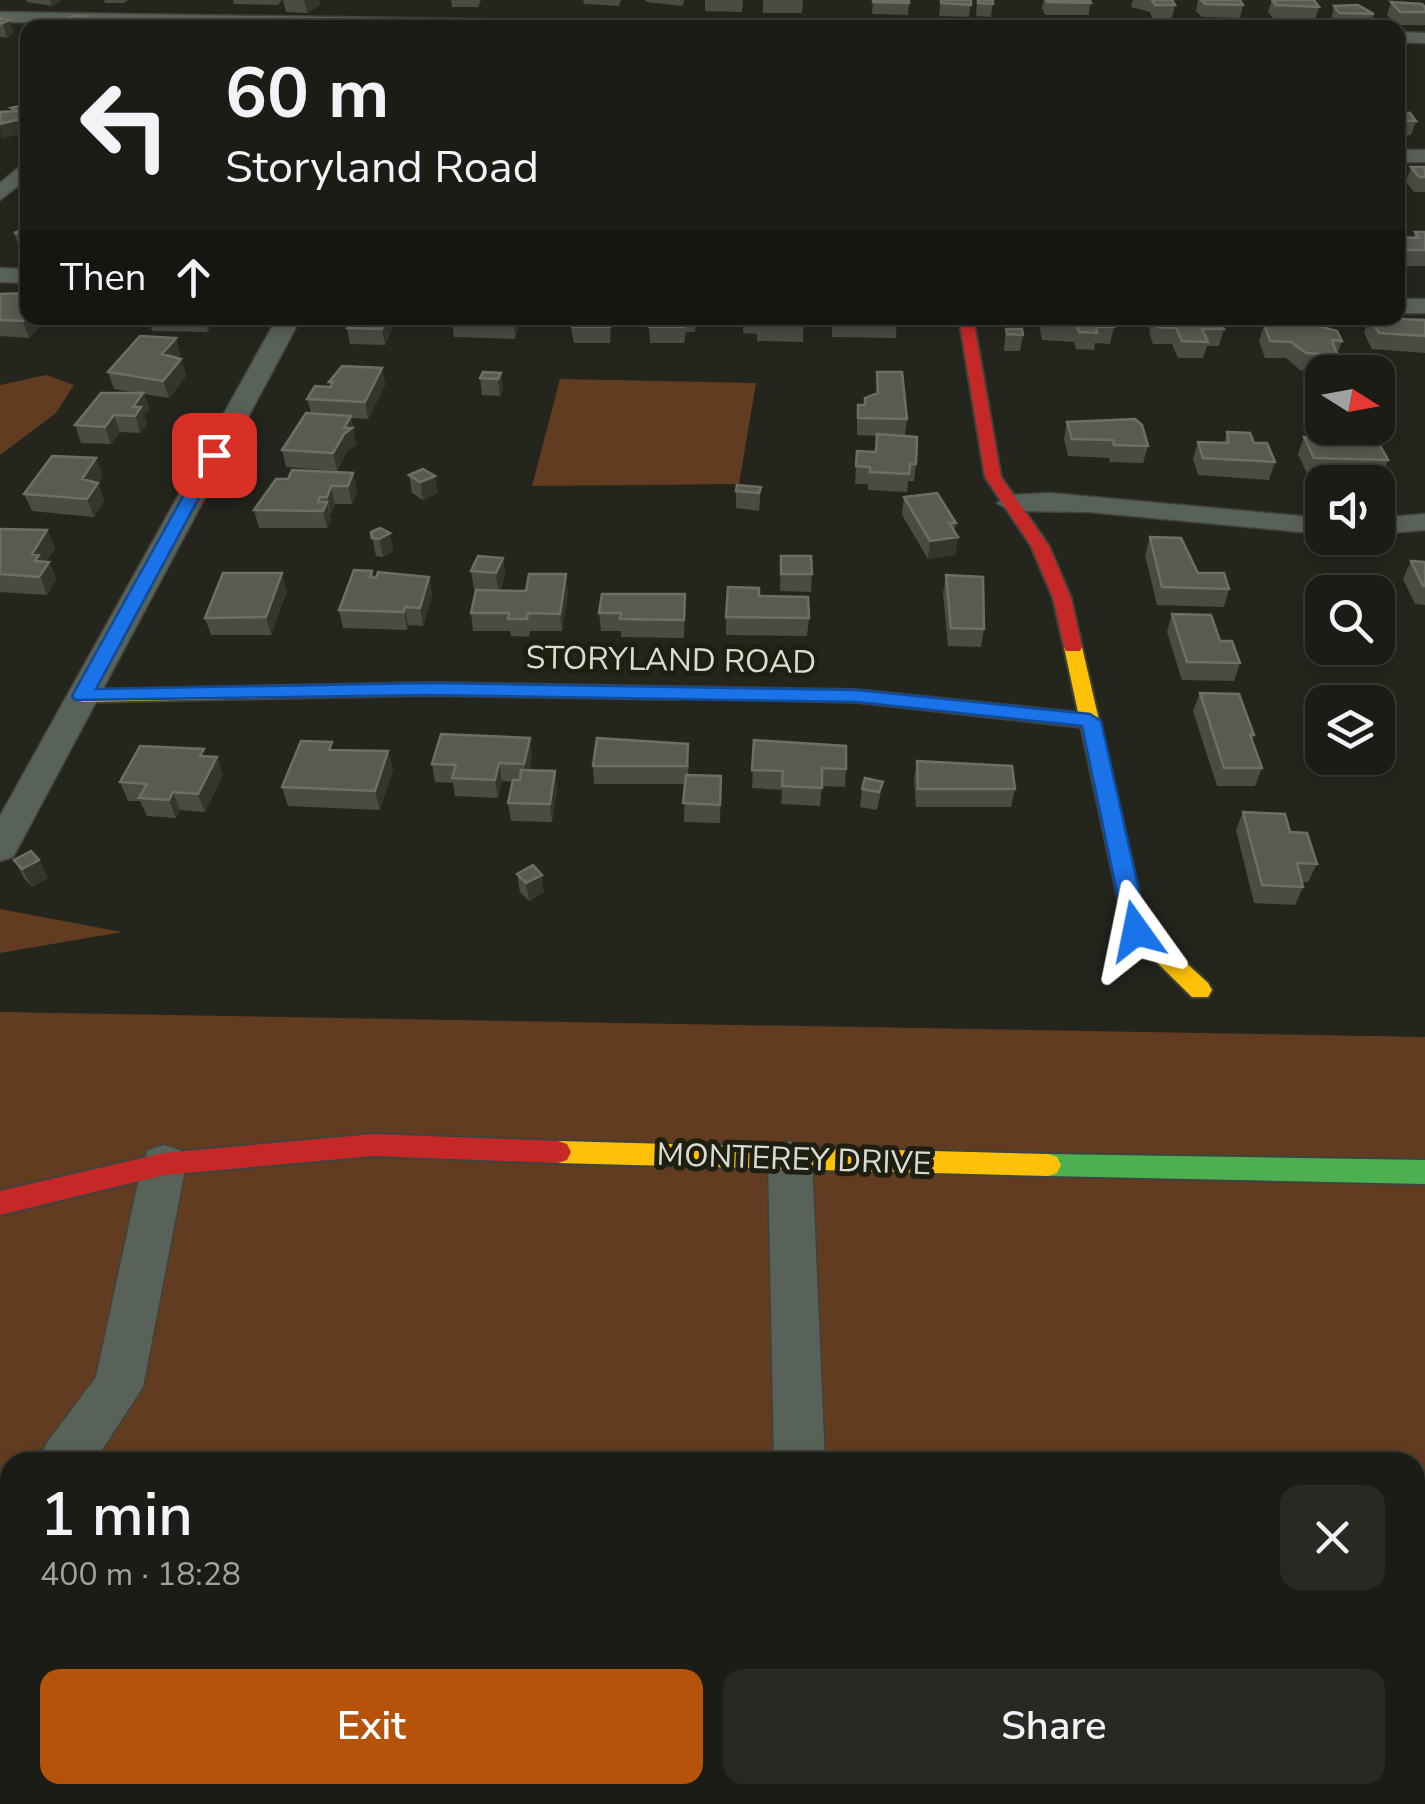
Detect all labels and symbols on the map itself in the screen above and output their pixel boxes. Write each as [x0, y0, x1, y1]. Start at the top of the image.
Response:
north arrow [1305, 355, 1395, 445]
pin [172, 413, 257, 498]
street label: STORYLAND ROAD [525, 636, 817, 684]
position arrow [1084, 879, 1188, 983]
street label: MONTEREY DRIVE [656, 1133, 932, 1185]

